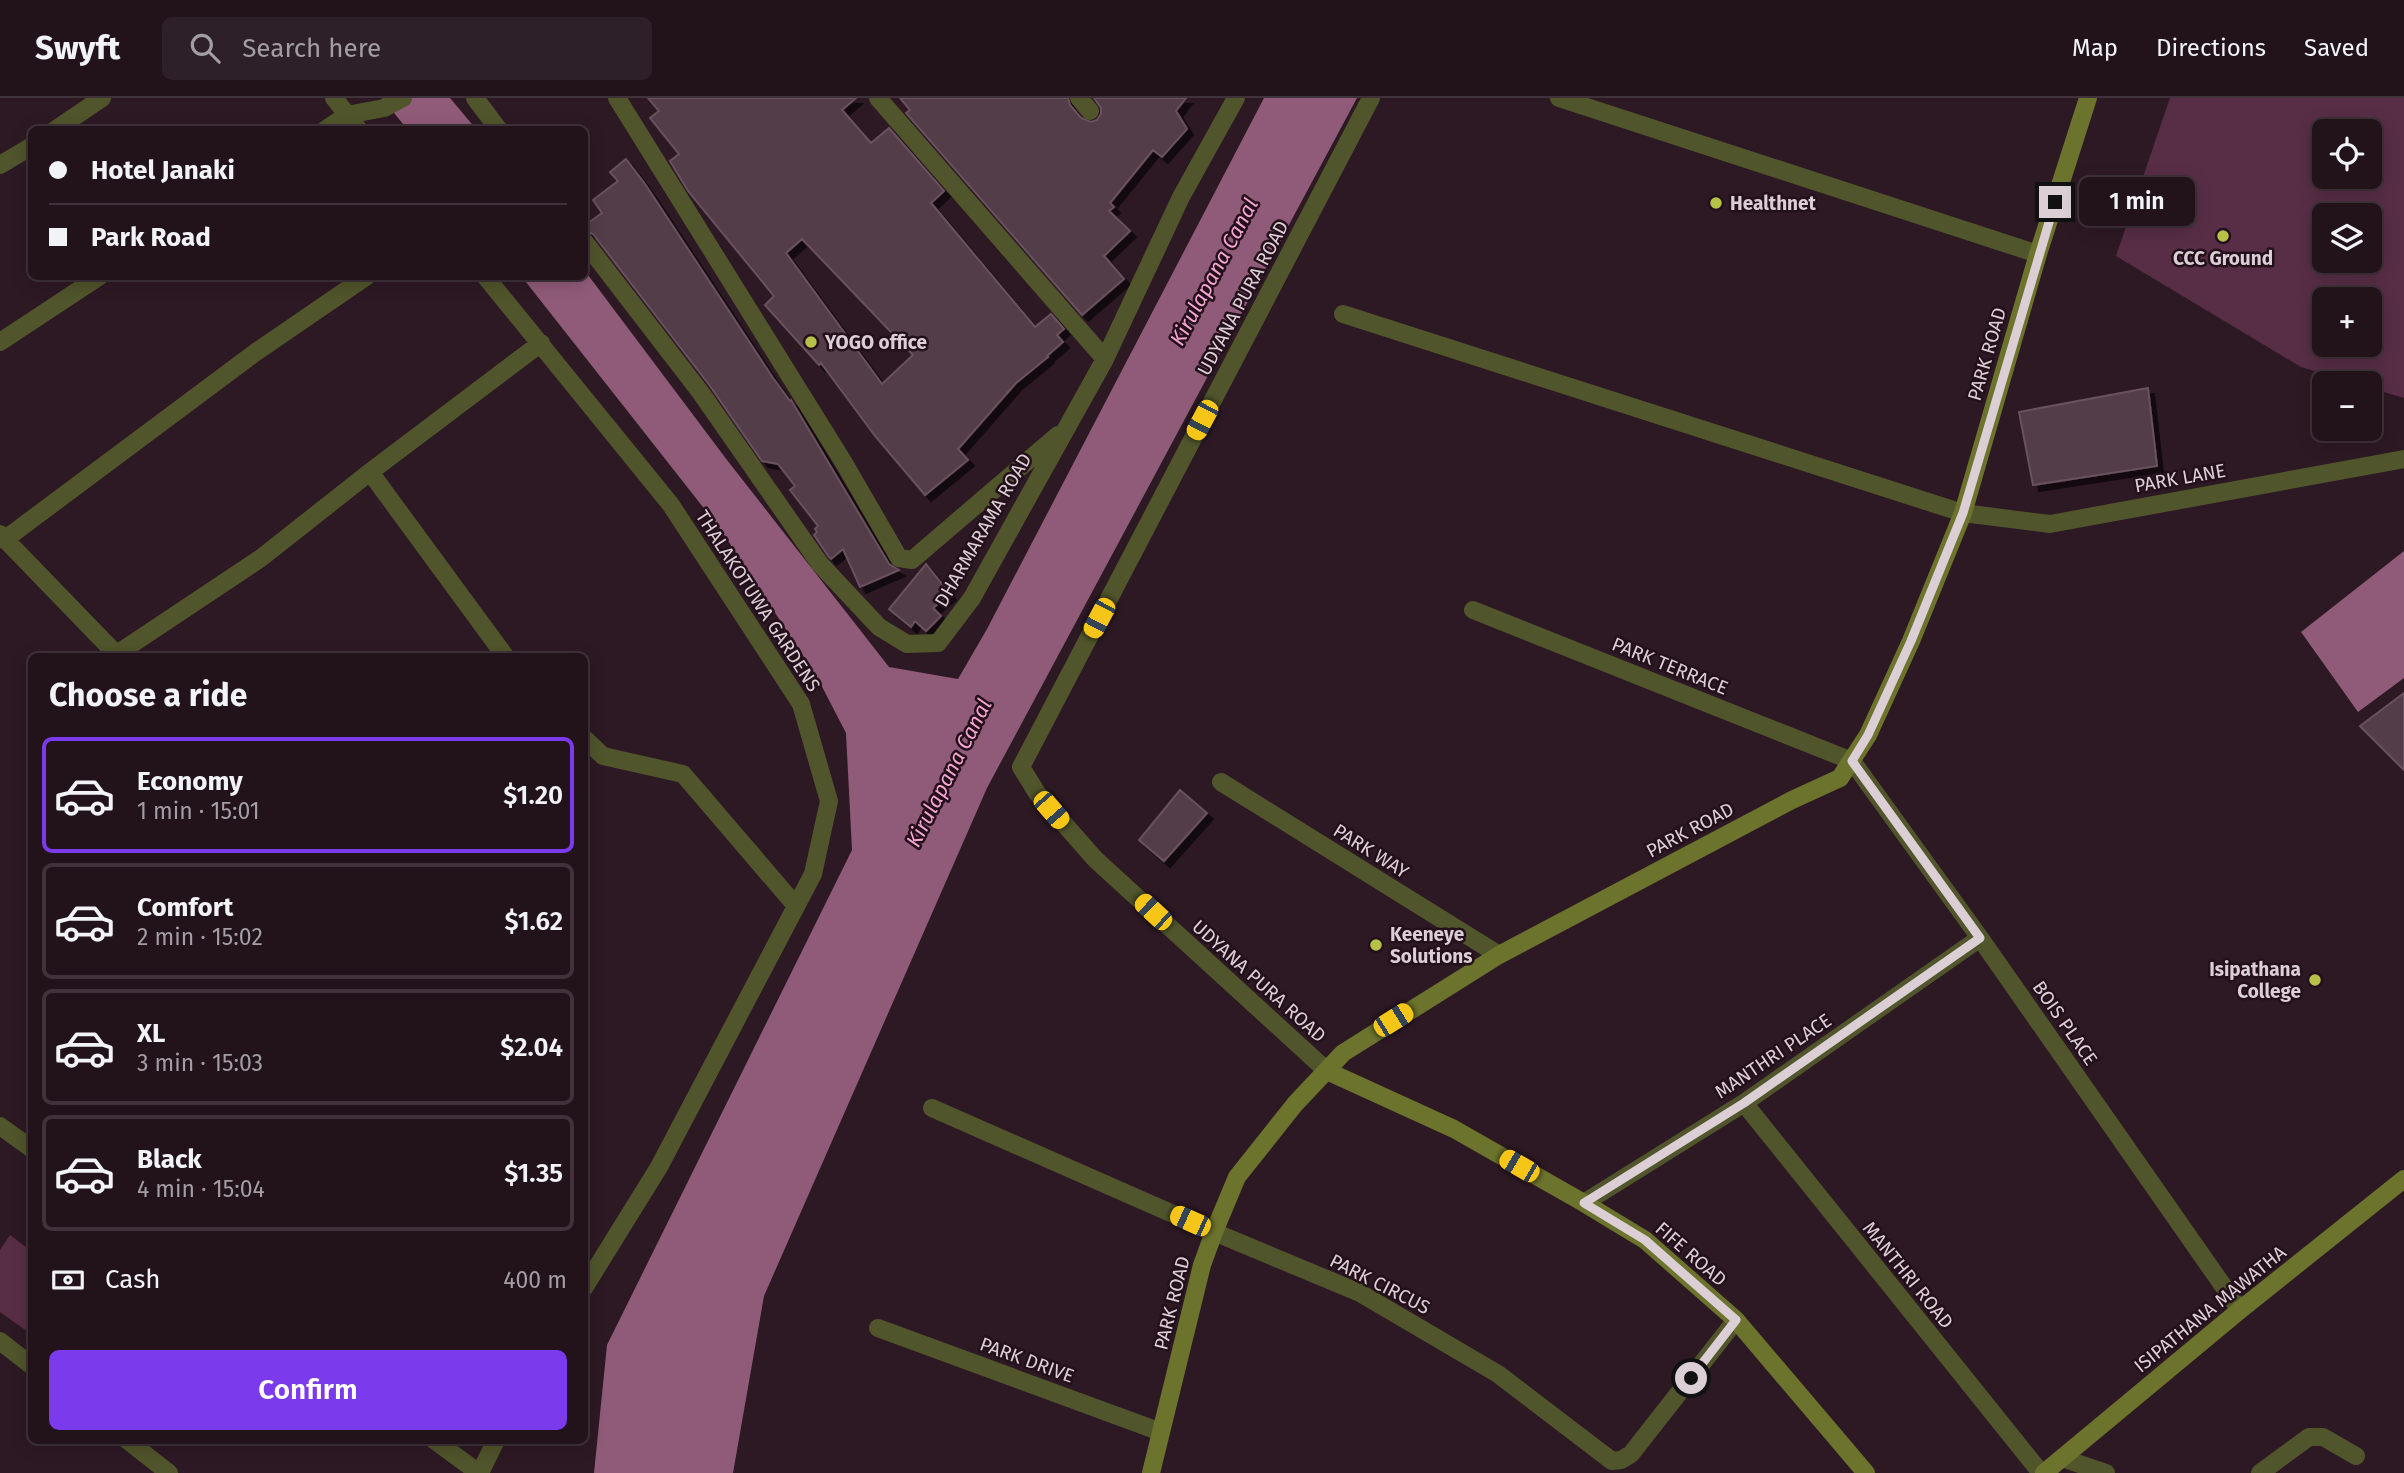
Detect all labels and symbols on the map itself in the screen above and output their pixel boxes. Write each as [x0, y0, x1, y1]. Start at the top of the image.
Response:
callout: 1 min [2080, 178, 2195, 226]
route end [2039, 186, 2071, 218]
place label: Healthnet [1730, 192, 1817, 215]
water label: Kirulapana Canal [1164, 194, 1264, 350]
marker: Healthnet [1708, 195, 1724, 211]
street label: UDYANA PURA ROAD [1192, 217, 1294, 379]
marker: CCC Ground [2215, 228, 2231, 244]
place label: CCC Ground [2173, 247, 2273, 270]
street label: PARK ROAD [1963, 305, 2011, 403]
place label: YOGO office [824, 331, 927, 354]
marker: YOGO office [803, 334, 819, 350]
car [1183, 397, 1222, 443]
street label: DHARMARAMA ROAD [930, 449, 1036, 611]
street label: PARK LANE [2133, 459, 2227, 497]
street label: THALAKOTUWA GARDENS [691, 506, 825, 696]
car [1080, 595, 1119, 641]
street label: PARK TERRACE [1609, 632, 1731, 700]
water label: Kirulapana Canal [900, 694, 998, 852]
car [1030, 787, 1073, 833]
street label: PARK ROAD [1642, 797, 1738, 863]
street label: PARK WAY [1329, 819, 1413, 883]
car [1131, 890, 1176, 934]
street label: UDYANA PURA ROAD [1187, 915, 1331, 1047]
place label: Keeneye Solutions [1390, 923, 1472, 968]
marker: Keeneye Solutions [1368, 937, 1384, 953]
place label: Isipathana College [2209, 958, 2301, 1003]
marker: Isipathana College [2307, 972, 2323, 988]
street label: BOIS PLACE [2028, 976, 2102, 1070]
car [1370, 1000, 1417, 1040]
street label: MANTHRI PLACE [1710, 1009, 1836, 1103]
car [1496, 1146, 1543, 1186]
car [1167, 1203, 1214, 1239]
street label: FIFE ROAD [1651, 1217, 1731, 1291]
street label: MANTHRI ROAD [1858, 1217, 1958, 1333]
street label: ISIPATHANA MAWATHA [2129, 1241, 2291, 1377]
street label: PARK CIRCUS [1326, 1249, 1434, 1319]
street label: PARK ROAD [1149, 1254, 1195, 1352]
street label: PARK DRIVE [977, 1332, 1077, 1388]
route start [1675, 1362, 1707, 1394]

